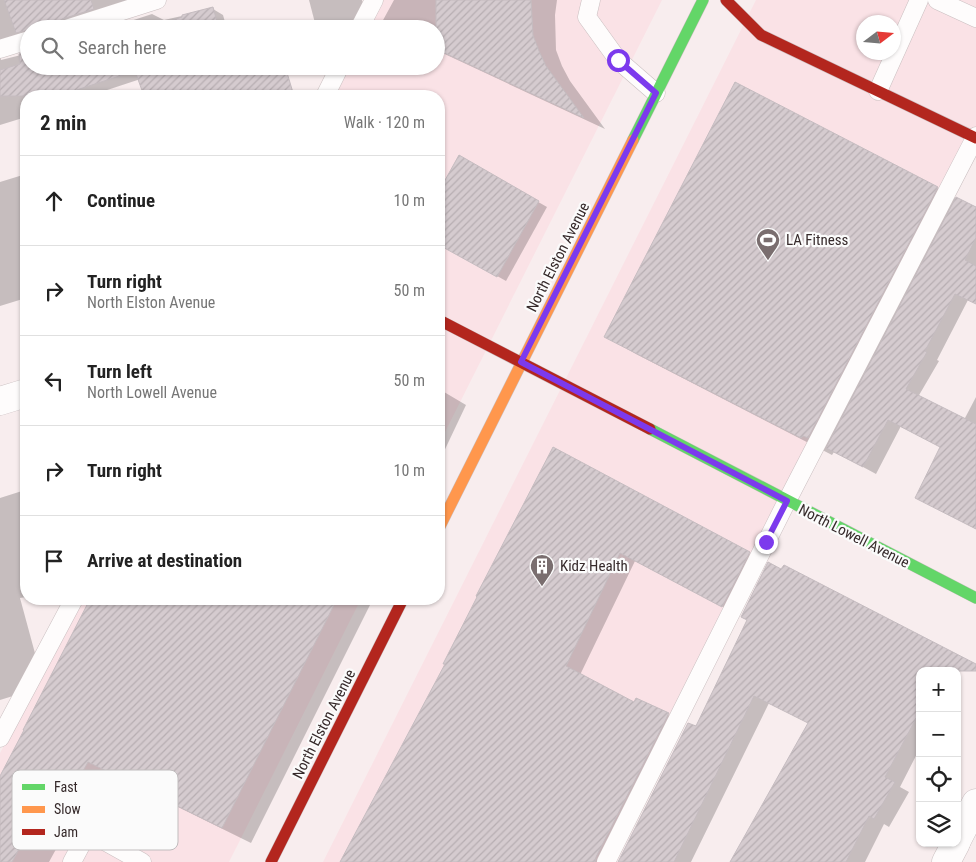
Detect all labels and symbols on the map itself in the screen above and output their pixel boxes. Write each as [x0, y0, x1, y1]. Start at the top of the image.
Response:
north arrow [856, 15, 901, 60]
route start [607, 49, 630, 72]
street label: North Elston Avenue [523, 199, 593, 315]
sports icon: LA Fitness [755, 227, 781, 261]
place label: LA Fitness [786, 231, 849, 249]
street label: North Lowell Avenue [796, 500, 912, 572]
route end [755, 531, 778, 554]
building icon: Kidz Health [529, 553, 555, 587]
place label: Kidz Health [560, 557, 628, 575]
street label: North Elston Avenue [289, 666, 359, 782]
legend [12, 770, 178, 850]
text: Fast [54, 779, 78, 795]
text: Slow [54, 801, 81, 817]
text: Jam [54, 824, 78, 840]

